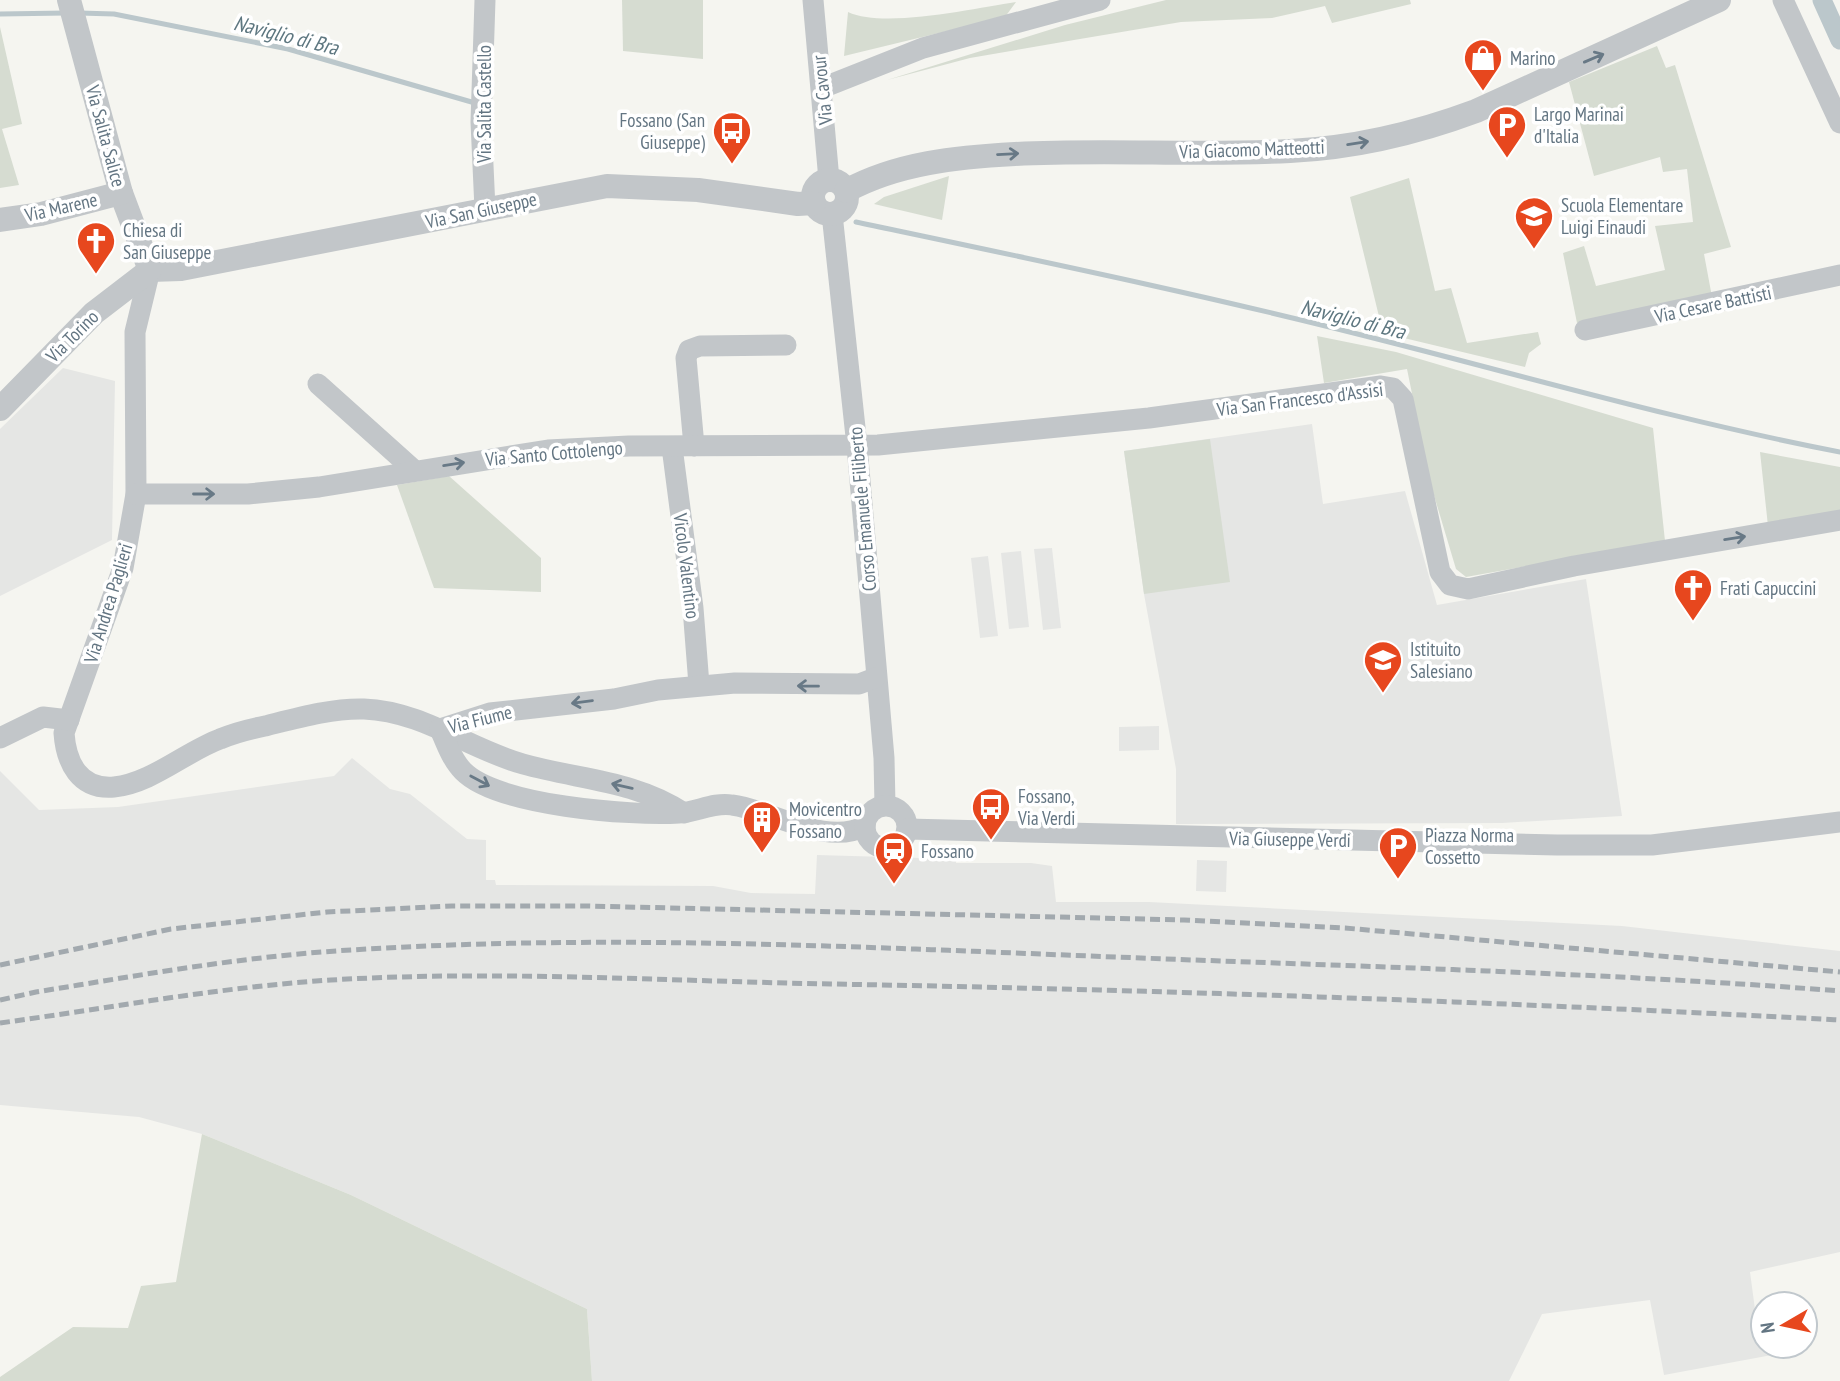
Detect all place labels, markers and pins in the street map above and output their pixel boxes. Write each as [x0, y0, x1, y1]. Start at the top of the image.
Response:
shop icon: Marino [1462, 37, 1504, 92]
place label: Marino [1510, 46, 1556, 70]
place label: Largo Marinai d'Italia [1534, 102, 1624, 148]
parking icon: Largo Marinai d'Italia [1486, 104, 1528, 159]
place label: Fossano (San Giuseppe) [619, 108, 706, 154]
bus stop icon: Fossano (San Giuseppe) [711, 110, 753, 165]
place label: Scuola Elementare Luigi Einaudi [1561, 193, 1683, 239]
school or university icon: Scuola Elementare Luigi Einaudi [1513, 195, 1555, 250]
place label: Chiesa di San Giuseppe [123, 218, 212, 264]
church icon: Chiesa di San Giuseppe [75, 220, 117, 275]
church icon: Frati Capuccini [1672, 567, 1714, 622]
place label: Frati Capuccini [1720, 576, 1816, 600]
place label: Istituito Salesiano [1410, 637, 1473, 683]
school or university icon: Istituito Salesiano [1362, 639, 1404, 694]
place label: Fossano, Via Verdi [1017, 784, 1075, 830]
bus stop icon: Fossano, Via Verdi [970, 786, 1012, 841]
place label: Movicentro Fossano [789, 797, 862, 843]
building icon: Movicentro Fossano [741, 799, 783, 854]
place label: Piazza Norma Cossetto [1425, 823, 1514, 869]
parking icon: Piazza Norma Cossetto [1377, 825, 1419, 880]
station icon: Fossano [873, 830, 915, 885]
place label: Fossano [921, 839, 974, 863]

